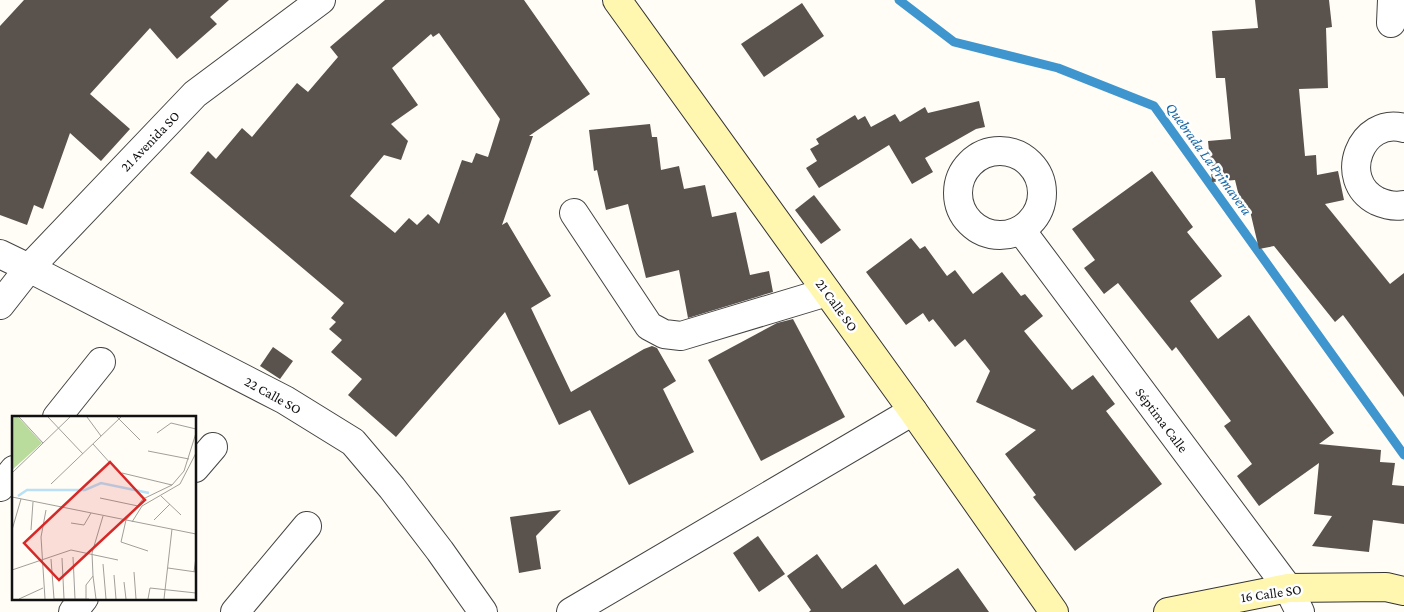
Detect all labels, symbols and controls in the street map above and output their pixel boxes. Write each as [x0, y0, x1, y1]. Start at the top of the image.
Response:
water label: Quebrada La Primavera [1163, 100, 1255, 218]
street label: 21 Avenida SO [117, 108, 183, 174]
street label: 21 Calle SO [813, 276, 861, 334]
street label: 22 Calle SO [242, 373, 304, 417]
street label: Séptima Calle [1132, 384, 1192, 456]
inset map [12, 416, 196, 600]
street label: 16 Calle SO [1240, 581, 1302, 605]

